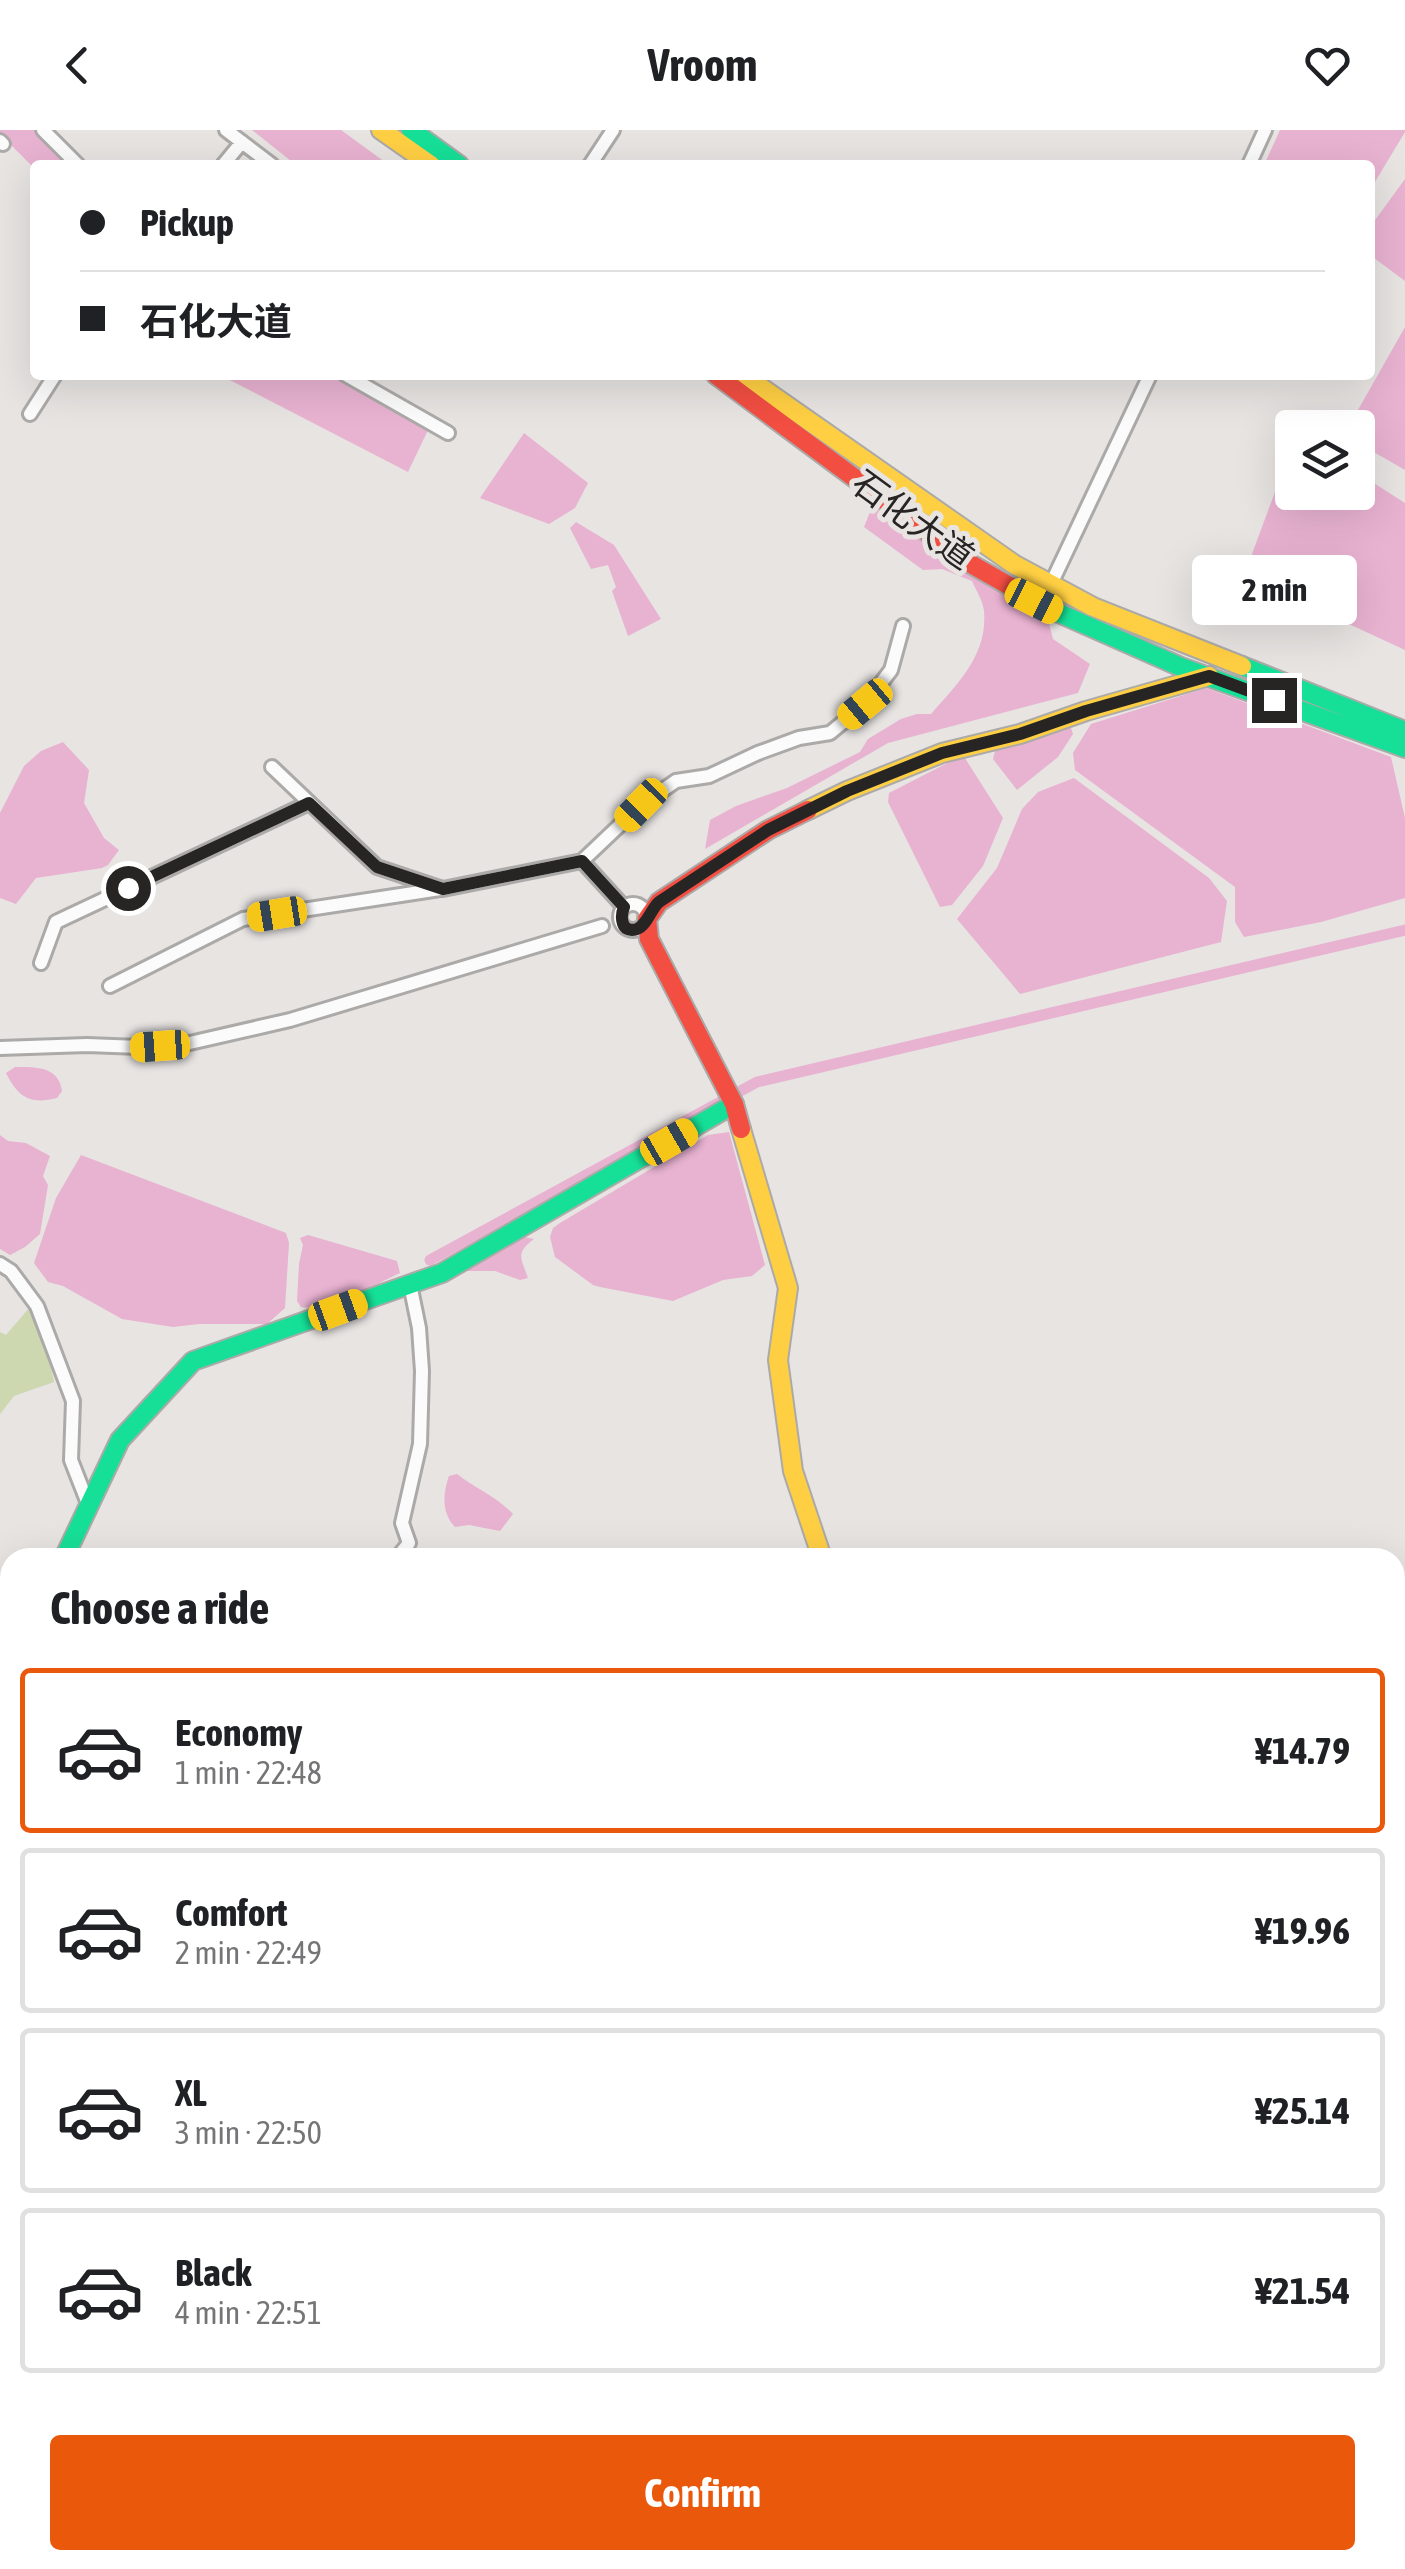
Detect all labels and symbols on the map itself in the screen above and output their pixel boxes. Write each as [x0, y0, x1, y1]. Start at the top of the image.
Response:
street label: 石化大道 [845, 462, 982, 577]
callout: 2 min [1192, 555, 1356, 625]
car [1000, 574, 1068, 628]
car [832, 673, 898, 735]
route end [1252, 678, 1297, 723]
car [609, 773, 673, 837]
route start [106, 866, 151, 911]
car [245, 894, 309, 934]
car [129, 1029, 191, 1063]
car [636, 1114, 702, 1170]
car [305, 1286, 371, 1334]

